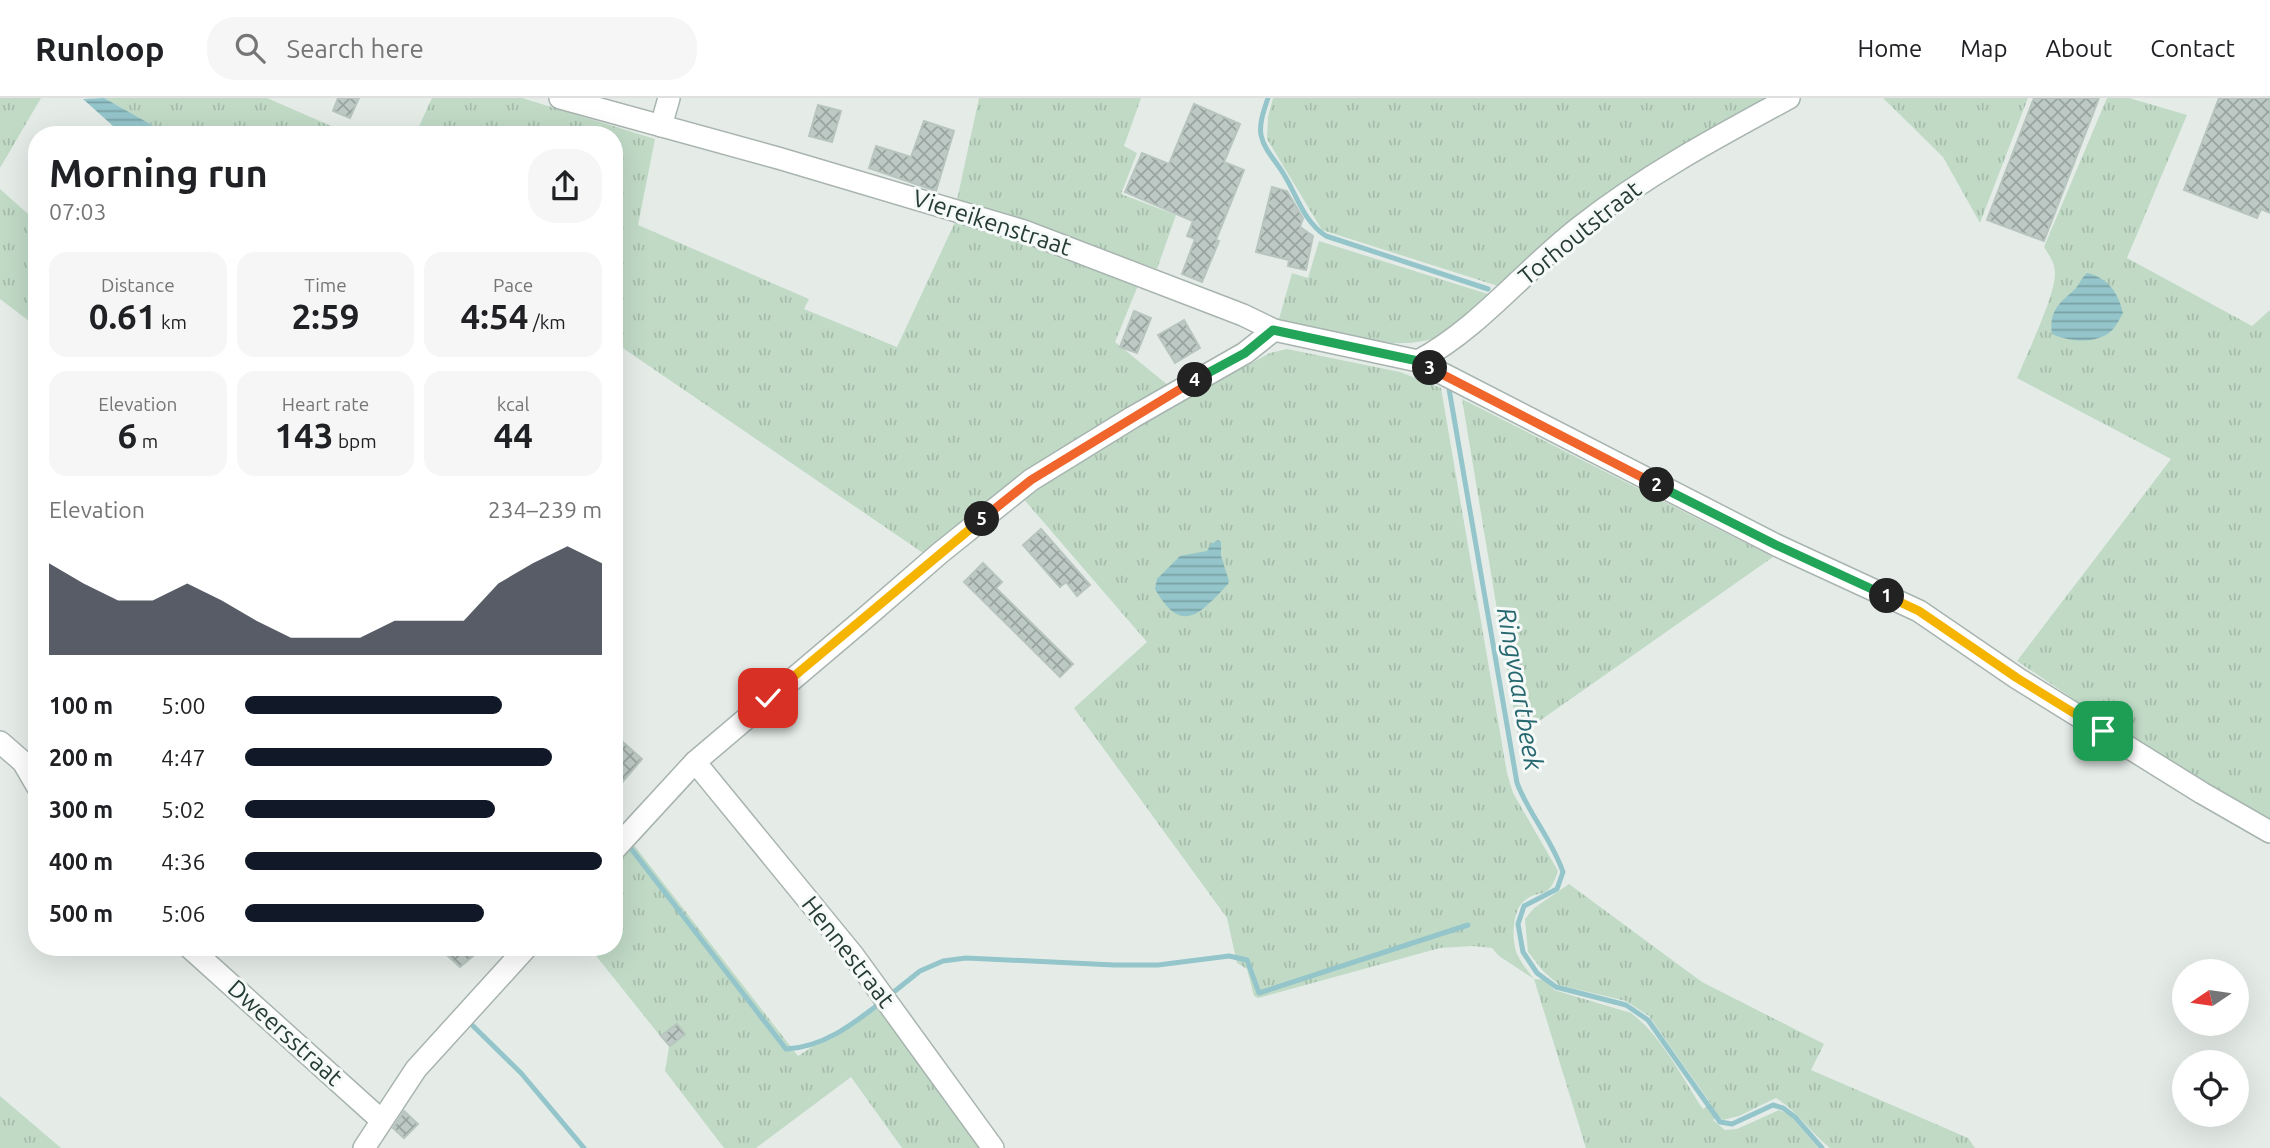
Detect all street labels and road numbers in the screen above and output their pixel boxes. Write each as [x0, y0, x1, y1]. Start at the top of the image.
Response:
street label: Torhoutstraat [1513, 175, 1647, 290]
street label: Viereikenstraat [910, 184, 1075, 261]
street label: Hennestraat [797, 891, 901, 1013]
street label: Dweersstraat [223, 974, 349, 1091]

